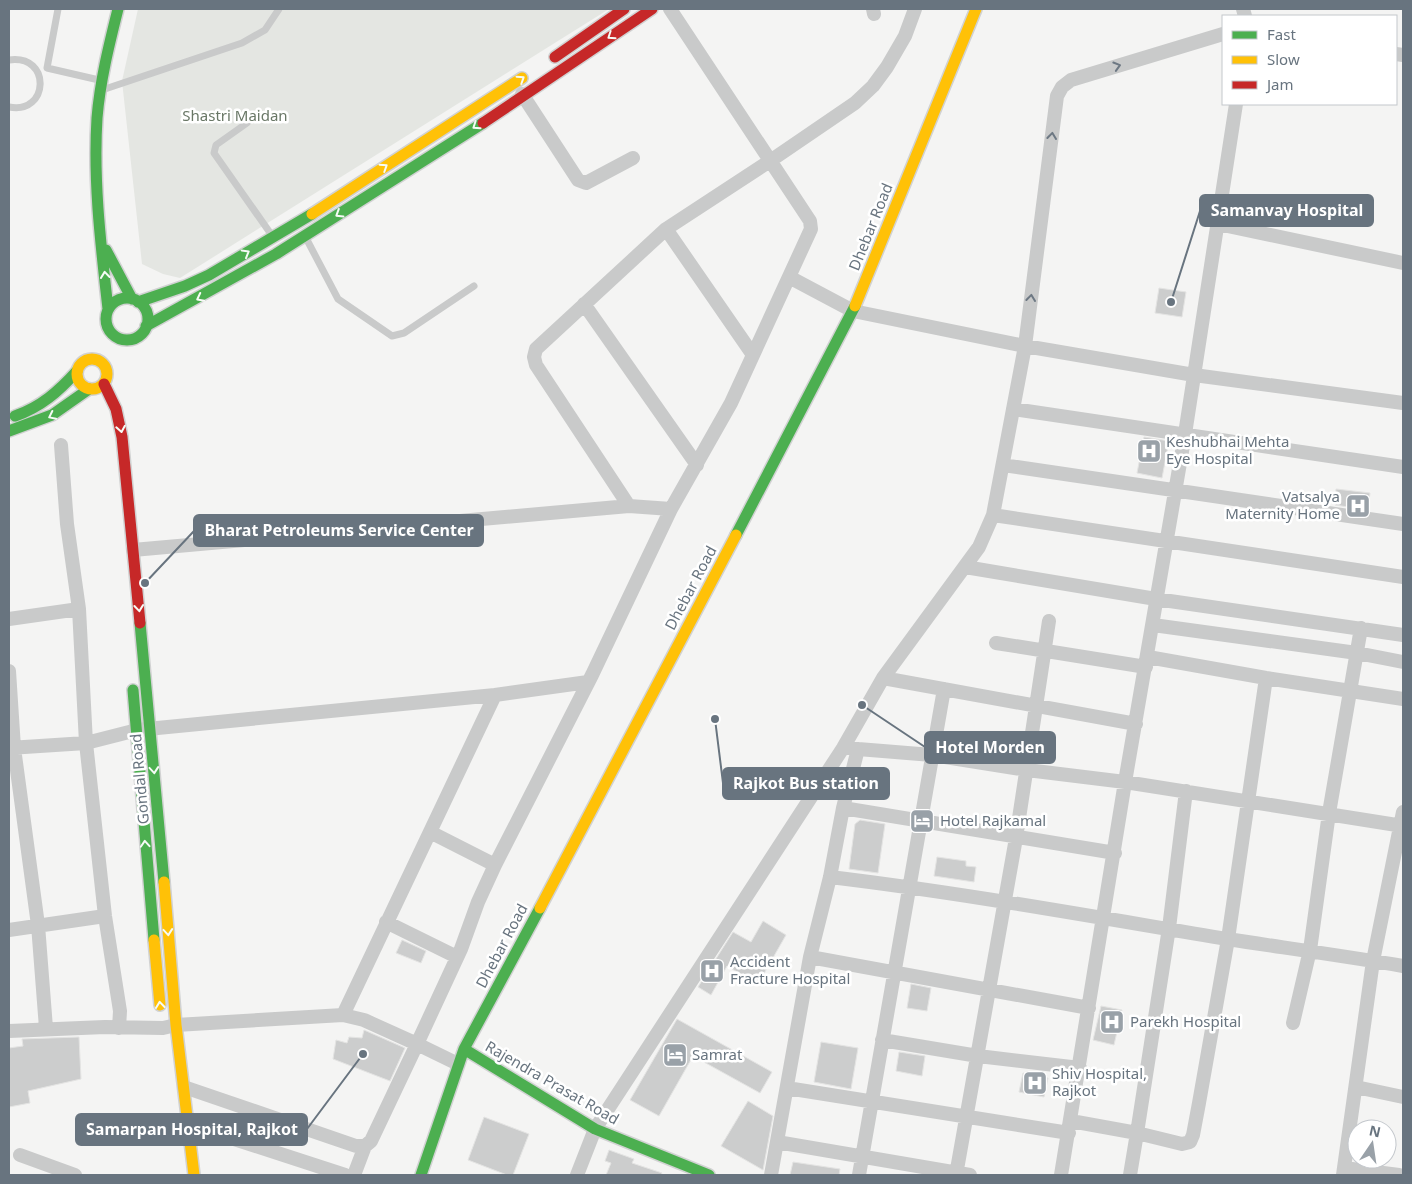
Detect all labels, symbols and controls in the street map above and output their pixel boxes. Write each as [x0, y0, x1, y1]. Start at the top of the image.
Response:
legend [1222, 15, 1397, 105]
text: Fast [1267, 24, 1296, 44]
one-way arrow [607, 30, 617, 39]
text: Slow [1267, 49, 1300, 69]
one-way arrow [1113, 61, 1121, 71]
text: Jam [1265, 74, 1294, 94]
one-way arrow [515, 76, 524, 86]
park label: Shastri Maidan [182, 105, 288, 125]
one-way arrow [472, 120, 482, 129]
one-way arrow [1046, 132, 1057, 140]
one-way arrow [378, 164, 388, 173]
street label: Dhebar Road [843, 180, 897, 273]
callout: Samanvay Hospital [1200, 195, 1373, 226]
text: Samanvay Hospital [1211, 199, 1363, 221]
one-way arrow [336, 208, 345, 217]
one-way arrow [241, 250, 250, 260]
one-way arrow [100, 271, 111, 279]
one-way arrow [196, 292, 205, 302]
one-way arrow [1025, 293, 1036, 301]
one-way arrow [48, 410, 57, 420]
one-way arrow [115, 425, 125, 434]
place label: Keshubhai Mehta Eye Hospital [1166, 431, 1289, 468]
hospital icon: Keshubhai Mehta Eye Hospital [1136, 438, 1162, 464]
place label: Vatsalya Maternity Home [1225, 486, 1340, 523]
hospital icon: Vatsalya Maternity Home [1345, 493, 1371, 519]
callout: Bharat Petroleums Service Center [194, 515, 483, 546]
text: Bharat Petroleums Service Center [204, 519, 474, 541]
street label: Dhebar Road [660, 542, 721, 633]
one-way arrow [133, 605, 144, 613]
callout: Hotel Morden [925, 732, 1055, 763]
street label: Gondal Road [125, 733, 153, 825]
text: Hotel Morden [935, 736, 1045, 758]
one-way arrow [149, 767, 160, 775]
callout: Rajkot Bus station [723, 768, 889, 799]
text: Rajkot Bus station [733, 772, 879, 794]
hotel icon: Hotel Rajkamal [909, 808, 935, 834]
place label: Hotel Rajkamal [940, 810, 1046, 830]
one-way arrow [140, 839, 151, 847]
street label: Dhebar Road [471, 900, 532, 991]
one-way arrow [162, 928, 173, 936]
place label: Accident Fracture Hospital [730, 951, 850, 988]
hospital icon: Accident Fracture Hospital [699, 958, 725, 984]
one-way arrow [155, 1001, 166, 1009]
hospital icon: Parekh Hospital [1099, 1009, 1125, 1035]
place label: Parekh Hospital [1130, 1011, 1241, 1031]
street label: Rajendra Prasat Road [482, 1036, 623, 1129]
hotel icon: Samrat [662, 1042, 688, 1068]
place label: Samrat [692, 1044, 743, 1064]
place label: Shiv Hospital, Rajkot [1052, 1063, 1147, 1100]
hospital icon: Shiv Hospital, Rajkot [1022, 1070, 1048, 1096]
callout: Samarpan Hospital, Rajkot [76, 1114, 307, 1145]
text: Samarpan Hospital, Rajkot [86, 1118, 298, 1140]
north arrow [1347, 1119, 1397, 1169]
text: N [1367, 1120, 1383, 1141]

